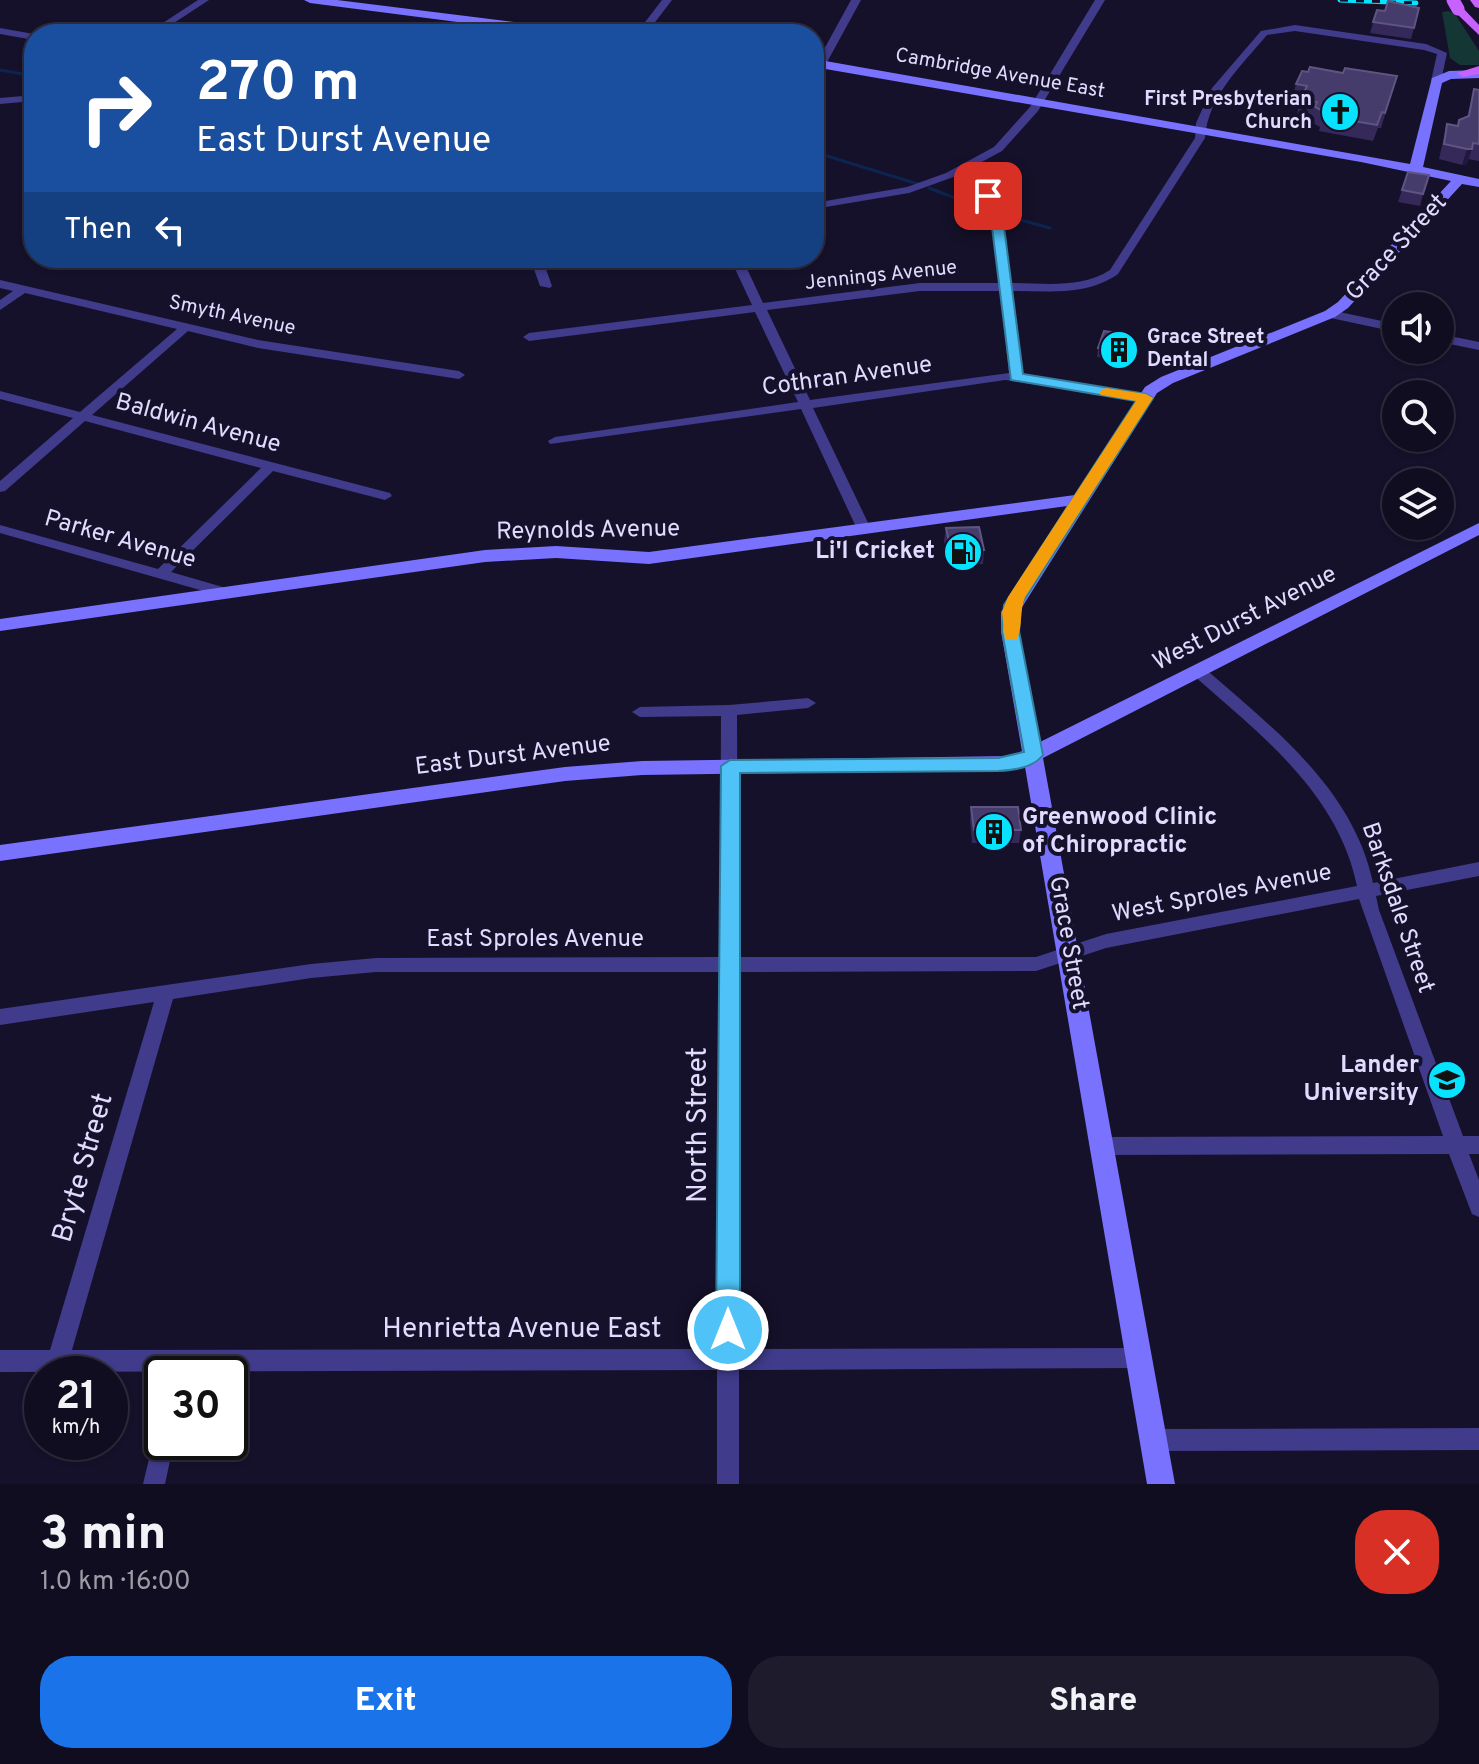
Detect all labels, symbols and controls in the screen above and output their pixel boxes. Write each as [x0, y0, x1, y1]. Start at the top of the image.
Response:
street label: Cambridge Avenue East [893, 43, 1107, 105]
text: 270 m [196, 50, 360, 120]
icon: right [64, 56, 168, 160]
place label: First Presbyterian Church [1144, 87, 1312, 136]
church icon: First Presbyterian Church [1319, 91, 1361, 133]
text: East Durst Avenue [196, 119, 491, 165]
pin [954, 162, 1022, 230]
icon: arrive [966, 174, 1010, 218]
street label: Grace Street [1340, 188, 1454, 308]
icon: left [148, 208, 192, 252]
text: Then [64, 212, 132, 249]
street label: Jennings Avenue [804, 255, 958, 297]
street label: Smyth Avenue [166, 290, 298, 342]
map controls [1382, 292, 1454, 540]
button: sound [1382, 292, 1454, 364]
place label: Grace Street Dental [1147, 325, 1264, 374]
building icon: Grace Street Dental [1098, 329, 1140, 371]
street label: Cothran Avenue [760, 350, 934, 404]
button: search [1382, 380, 1454, 452]
street label: Baldwin Avenue [112, 388, 284, 460]
button: layers [1382, 468, 1454, 540]
street label: Parker Avenue [41, 504, 199, 576]
street label: Reynolds Avenue [496, 514, 680, 548]
fuel station icon: Li'l Cricket [942, 531, 984, 573]
place label: Li'l Cricket [815, 537, 935, 567]
street label: West Durst Avenue [1148, 560, 1342, 678]
street label: East Durst Avenue [414, 729, 612, 783]
place label: Greenwood Clinic of Chiropractic [1022, 803, 1217, 861]
building icon: Greenwood Clinic of Chiropractic [973, 811, 1015, 853]
street label: Barksdale Street [1354, 819, 1440, 997]
street label: West Sproles Avenue [1110, 858, 1334, 930]
street label: Grace Street [1041, 874, 1095, 1012]
street label: East Sproles Avenue [426, 925, 644, 955]
street label: North Street [681, 1047, 717, 1203]
place label: Lander University [1303, 1051, 1419, 1109]
school or university icon: Lander University [1426, 1059, 1468, 1101]
street label: Bryte Street [46, 1089, 122, 1247]
position arrow [686, 1288, 770, 1372]
street label: Henrietta Avenue East [382, 1312, 662, 1348]
speed limit sign: 30 [144, 1356, 248, 1460]
text: 21 [56, 1373, 96, 1423]
text: km/h [52, 1415, 100, 1441]
text: 3 min [40, 1506, 166, 1566]
button: close [1355, 1510, 1439, 1594]
text: 1.0 km · 16:00 [40, 1566, 191, 1599]
button: Exit [40, 1656, 732, 1748]
button: Share [748, 1656, 1439, 1748]

